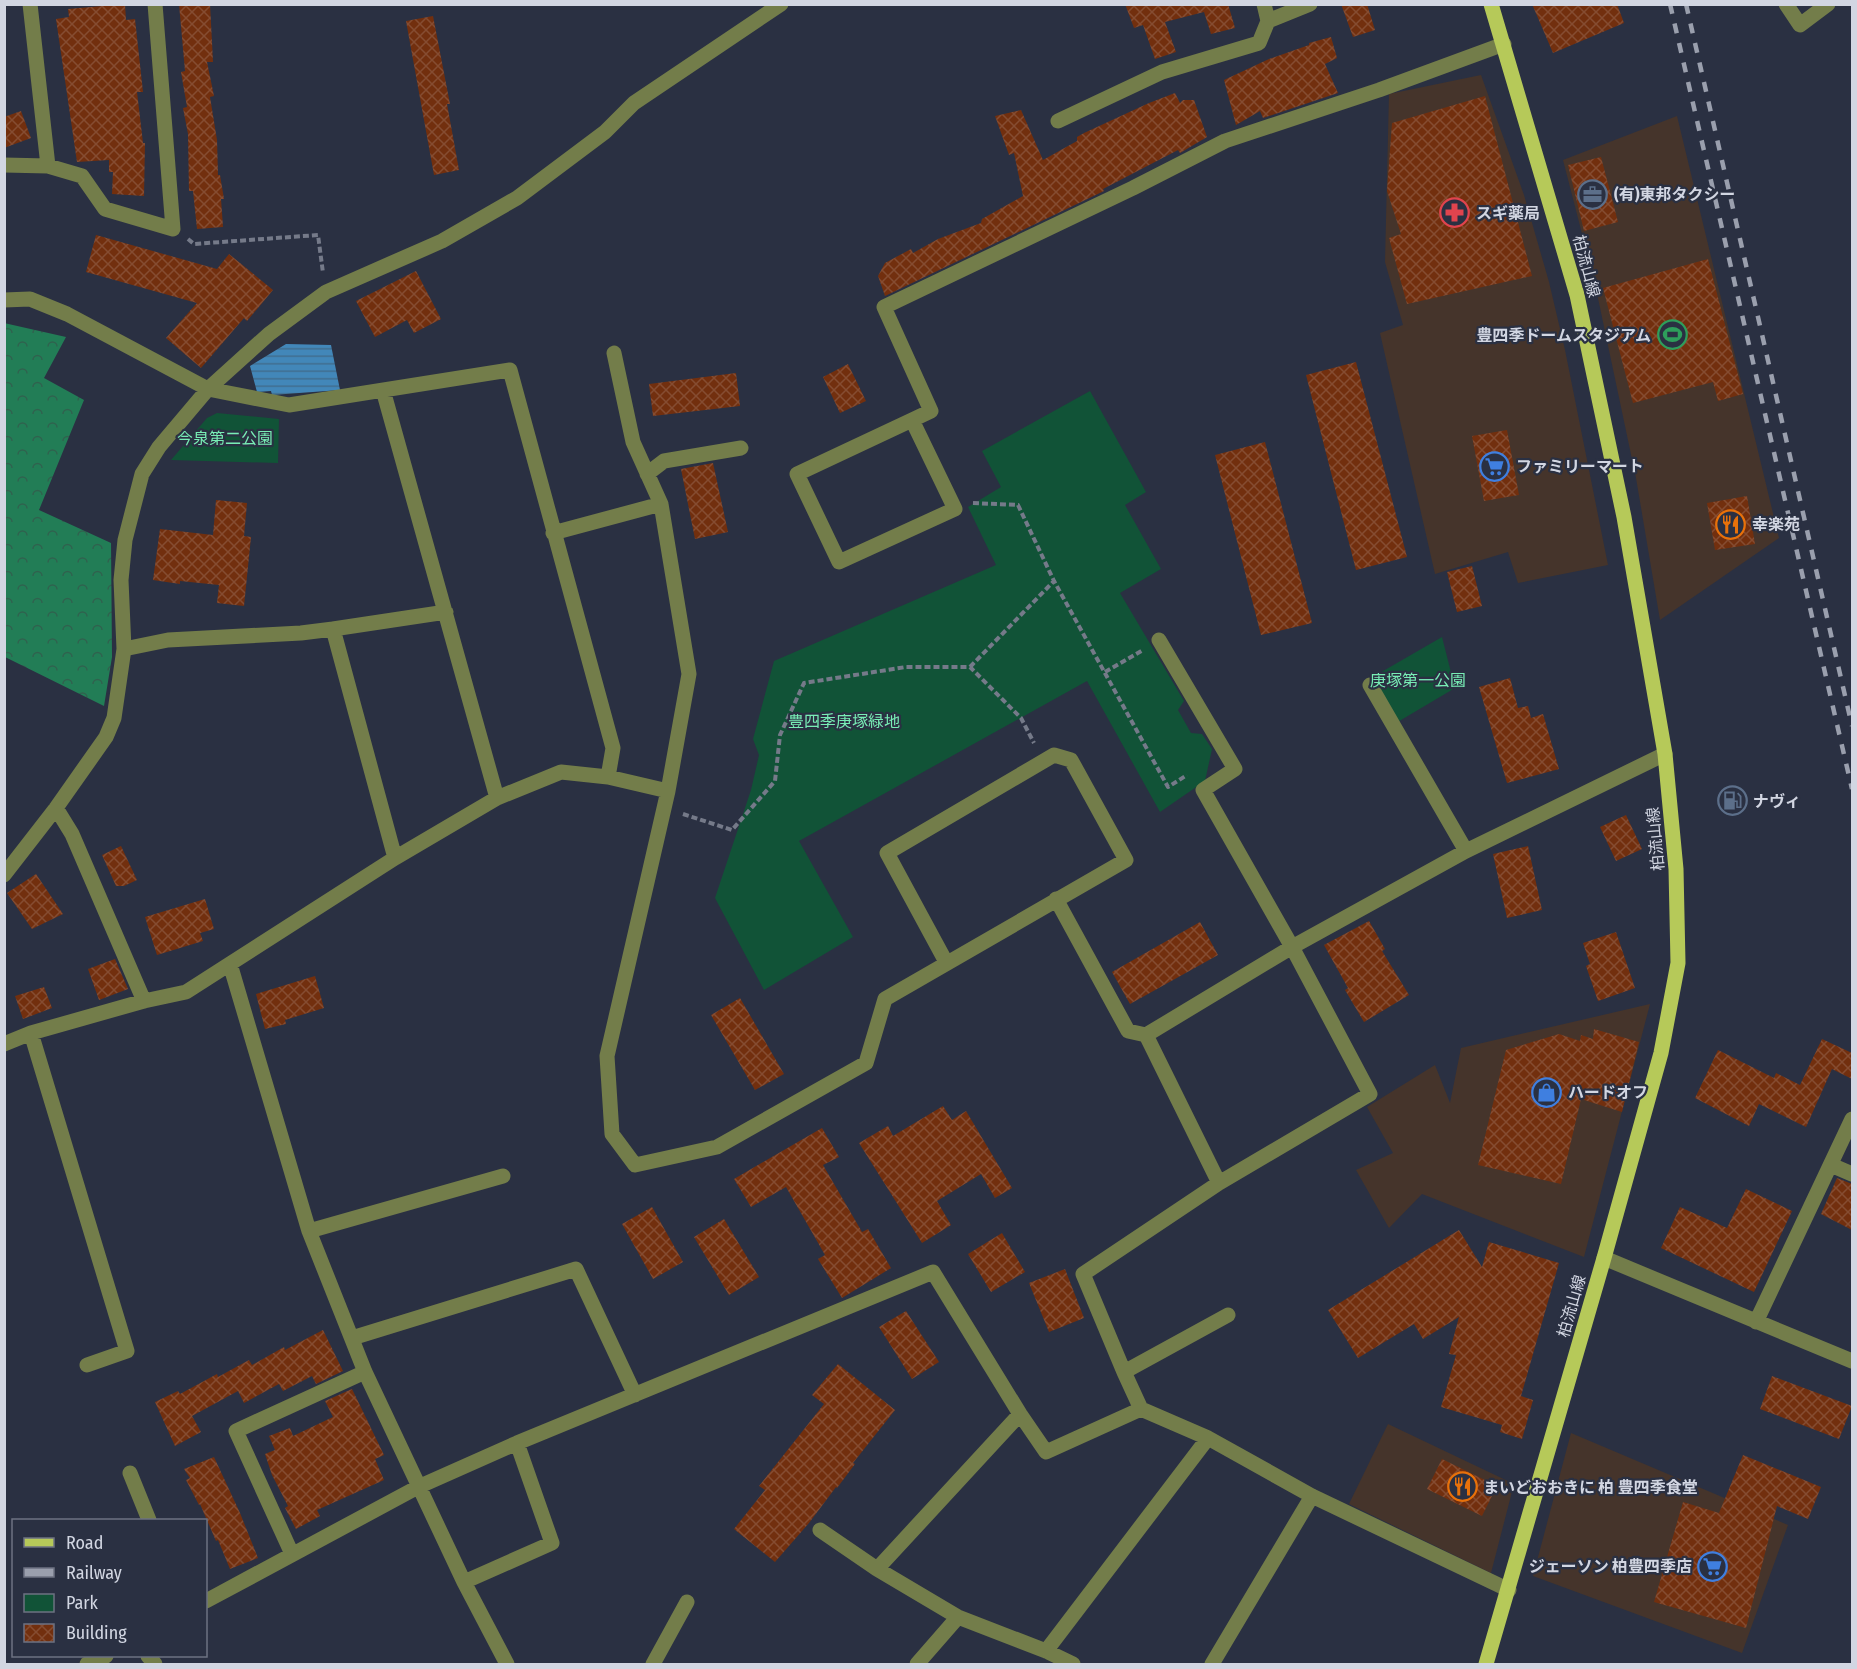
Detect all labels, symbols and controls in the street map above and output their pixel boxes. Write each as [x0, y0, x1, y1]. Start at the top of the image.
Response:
office icon: (有)東邦タクシー [1577, 178, 1609, 210]
place label: (有)東邦タクシー [1614, 185, 1736, 204]
pharmacy icon: スギ薬局 [1439, 197, 1471, 229]
place label: スギ薬局 [1476, 204, 1540, 223]
street label: 柏流山線 [1569, 233, 1604, 300]
sports icon: 豊四季ドームスタジアム [1656, 319, 1688, 351]
place label: 豊四季ドームスタジアム [1477, 326, 1651, 345]
park label: 今泉第二公園 [177, 429, 273, 448]
supermarket icon: ファミリーマート [1479, 450, 1511, 482]
place label: ファミリーマート [1516, 457, 1644, 476]
restaurant icon: 幸楽苑 [1715, 508, 1747, 540]
place label: 幸楽苑 [1752, 515, 1800, 534]
park label: 庚塚第一公園 [1370, 671, 1466, 690]
park label: 豊四季庚塚緑地 [788, 712, 900, 731]
fuel station icon: ナヴィ [1716, 785, 1748, 817]
place label: ナヴィ [1753, 792, 1801, 811]
street label: 柏流山線 [1643, 806, 1668, 872]
shop icon: ハードオフ [1531, 1076, 1563, 1108]
place label: ハードオフ [1568, 1083, 1648, 1102]
street label: 柏流山線 [1554, 1273, 1589, 1340]
restaurant icon: まいどおおきに 柏 豊四季食堂 [1446, 1471, 1478, 1503]
place label: まいどおおきに 柏 豊四季食堂 [1483, 1478, 1698, 1497]
legend [12, 1519, 207, 1657]
text: Road [66, 1532, 103, 1554]
supermarket icon: ジェーソン 柏豊四季店 [1697, 1550, 1729, 1582]
place label: ジェーソン 柏豊四季店 [1529, 1557, 1692, 1576]
text: Railway [66, 1562, 122, 1584]
text: Park [66, 1592, 99, 1614]
text: Building [66, 1622, 127, 1644]

